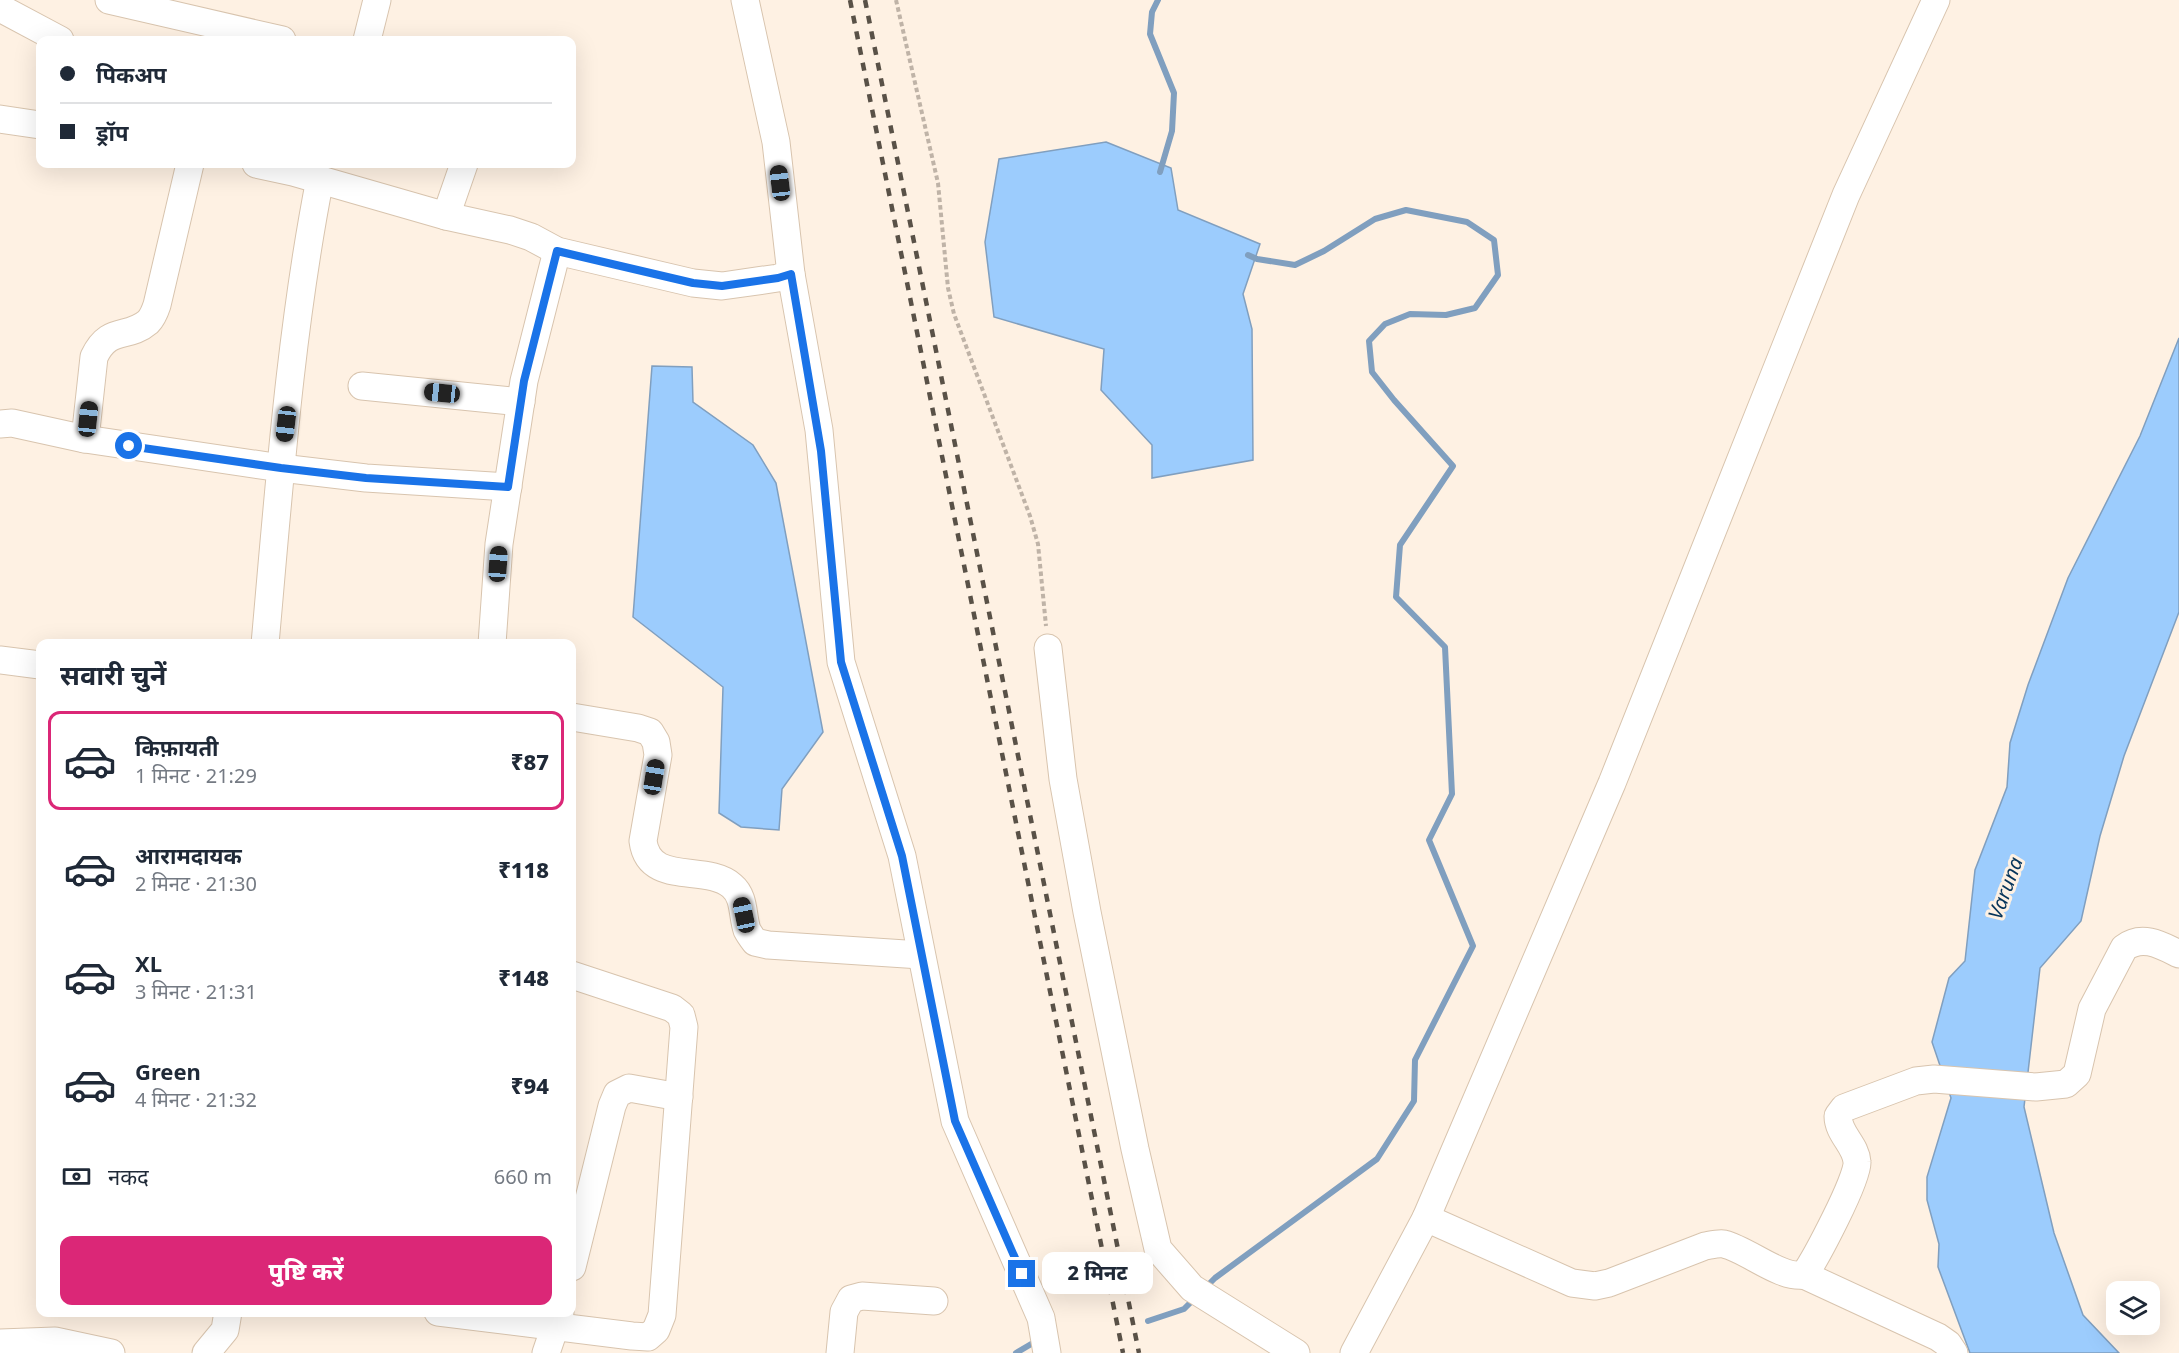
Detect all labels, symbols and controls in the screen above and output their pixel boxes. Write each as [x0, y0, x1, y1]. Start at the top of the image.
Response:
text: पिकअप [96, 59, 167, 89]
text: ड्रॉप [96, 117, 129, 147]
car [769, 164, 791, 202]
car [423, 382, 461, 404]
car [77, 400, 99, 438]
car [275, 405, 297, 443]
route start [115, 432, 142, 459]
car [488, 545, 508, 583]
text: सवारी चुनें [60, 656, 166, 693]
text: किफ़ायती [135, 732, 219, 762]
icon: car [63, 734, 117, 788]
text: ₹87 [511, 746, 549, 776]
car [642, 758, 666, 796]
text: 1 मिनट · 21:29 [135, 762, 257, 789]
text: आरामदायक [135, 840, 242, 870]
icon: car [63, 842, 117, 896]
water label: Varuna [1981, 853, 2029, 923]
text: ₹118 [498, 854, 549, 884]
text: 2 मिनट · 21:30 [135, 870, 257, 897]
car [731, 896, 757, 934]
text: XL [135, 948, 162, 978]
icon: car [63, 950, 117, 1004]
text: ₹148 [498, 962, 549, 992]
text: 3 मिनट · 21:31 [135, 978, 257, 1005]
text: Green [135, 1056, 201, 1086]
icon: car [63, 1058, 117, 1112]
text: ₹94 [511, 1070, 549, 1100]
text: 4 मिनट · 21:32 [135, 1086, 257, 1113]
icon: cash [60, 1160, 93, 1193]
text: नकद [108, 1161, 149, 1191]
text: 660 m [494, 1163, 552, 1190]
button: पुष्टि करें [60, 1236, 552, 1305]
callout: 2 मिनट [1043, 1253, 1154, 1295]
text: 2 मिनट [1068, 1259, 1127, 1286]
route end [1008, 1260, 1035, 1287]
map controls [2106, 1281, 2160, 1335]
button: layers [2106, 1281, 2160, 1335]

